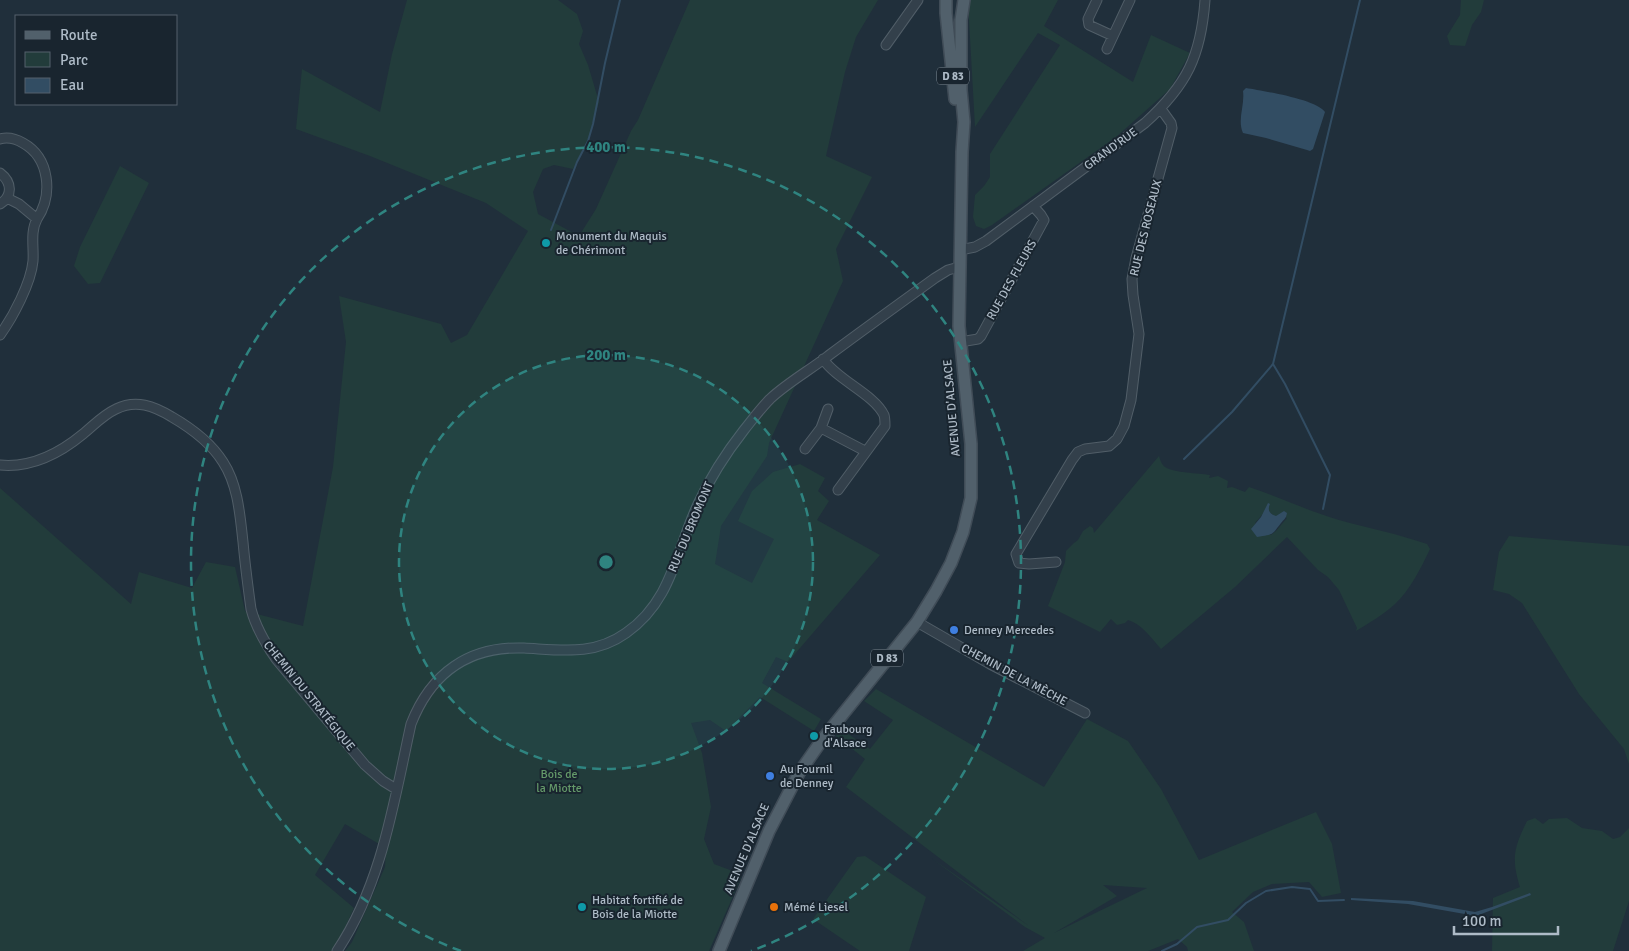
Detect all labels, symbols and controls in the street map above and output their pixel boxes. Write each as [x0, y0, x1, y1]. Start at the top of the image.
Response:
legend [15, 15, 178, 105]
text: Route [60, 26, 97, 44]
text: Parc [60, 51, 88, 69]
road number: D 83 [937, 68, 969, 84]
text: Eau [60, 76, 84, 94]
street label: GRAND'RUE [1081, 124, 1141, 173]
text: 400 m [586, 138, 626, 156]
street label: RUE DES ROSEAUX [1127, 178, 1165, 278]
place label: Monument du Maquis de Chérimont [556, 229, 667, 258]
marker: Monument du Maquis de Chérimont [540, 237, 552, 249]
street label: RUE DES FLEURS [984, 237, 1040, 323]
text: 200 m [586, 346, 626, 364]
street label: AVENUE D'ALSACE [940, 359, 964, 457]
street label: RUE DU BROMONT [665, 479, 717, 574]
centre of rings [597, 553, 615, 571]
place label: Denney Mercedes [964, 623, 1054, 638]
marker: Denney Mercedes [948, 624, 960, 636]
street label: CHEMIN DU STRATÉGIQUE [260, 638, 358, 754]
street label: CHEMIN DE LA MÈCHE [958, 641, 1070, 709]
road number: D 83 [871, 650, 903, 666]
place label: Faubourg d'Alsace [824, 722, 872, 751]
marker: Faubourg d'Alsace [808, 730, 820, 742]
place label: Au Fournil de Denney [780, 762, 834, 791]
park label: Bois de la Miotte [536, 767, 582, 796]
marker: Au Fournil de Denney [764, 770, 776, 782]
street label: AVENUE D'ALSACE [721, 801, 773, 897]
place label: Habitat fortifié de Bois de la Miotte [592, 893, 683, 922]
place label: Mémé Liesel [784, 900, 848, 915]
marker: Habitat fortifié de Bois de la Miotte [576, 901, 588, 913]
marker: Mémé Liesel [768, 901, 780, 913]
scale bar [1454, 904, 1558, 936]
text: 100 m [1462, 912, 1502, 930]

